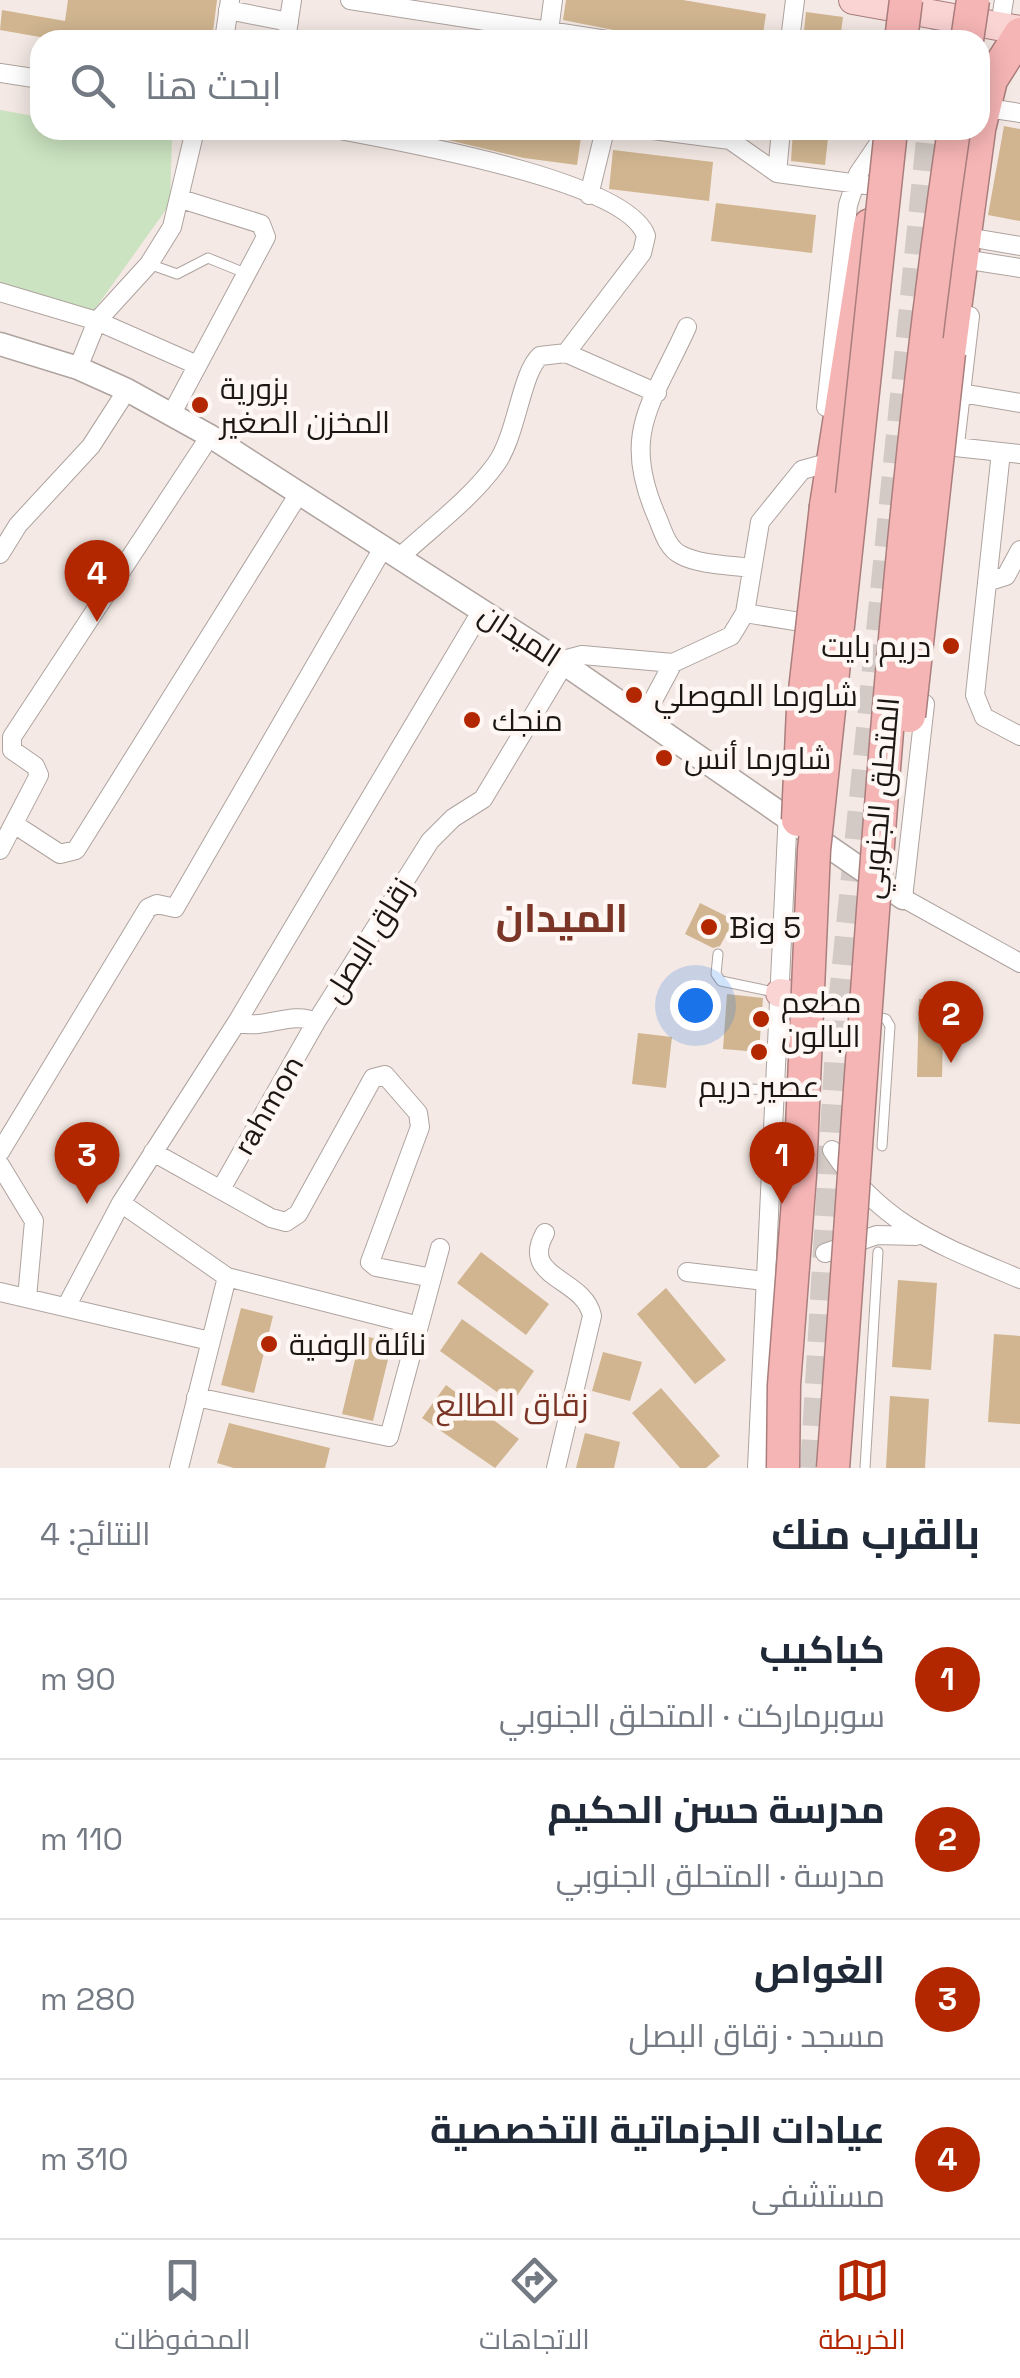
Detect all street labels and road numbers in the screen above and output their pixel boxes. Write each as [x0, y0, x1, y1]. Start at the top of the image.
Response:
street label: الميدان [472, 594, 568, 676]
street label: المتحلق الجنوبي [852, 696, 912, 901]
street label: زقاق البصل [314, 870, 422, 1010]
street label: rahmon [224, 1048, 312, 1162]

